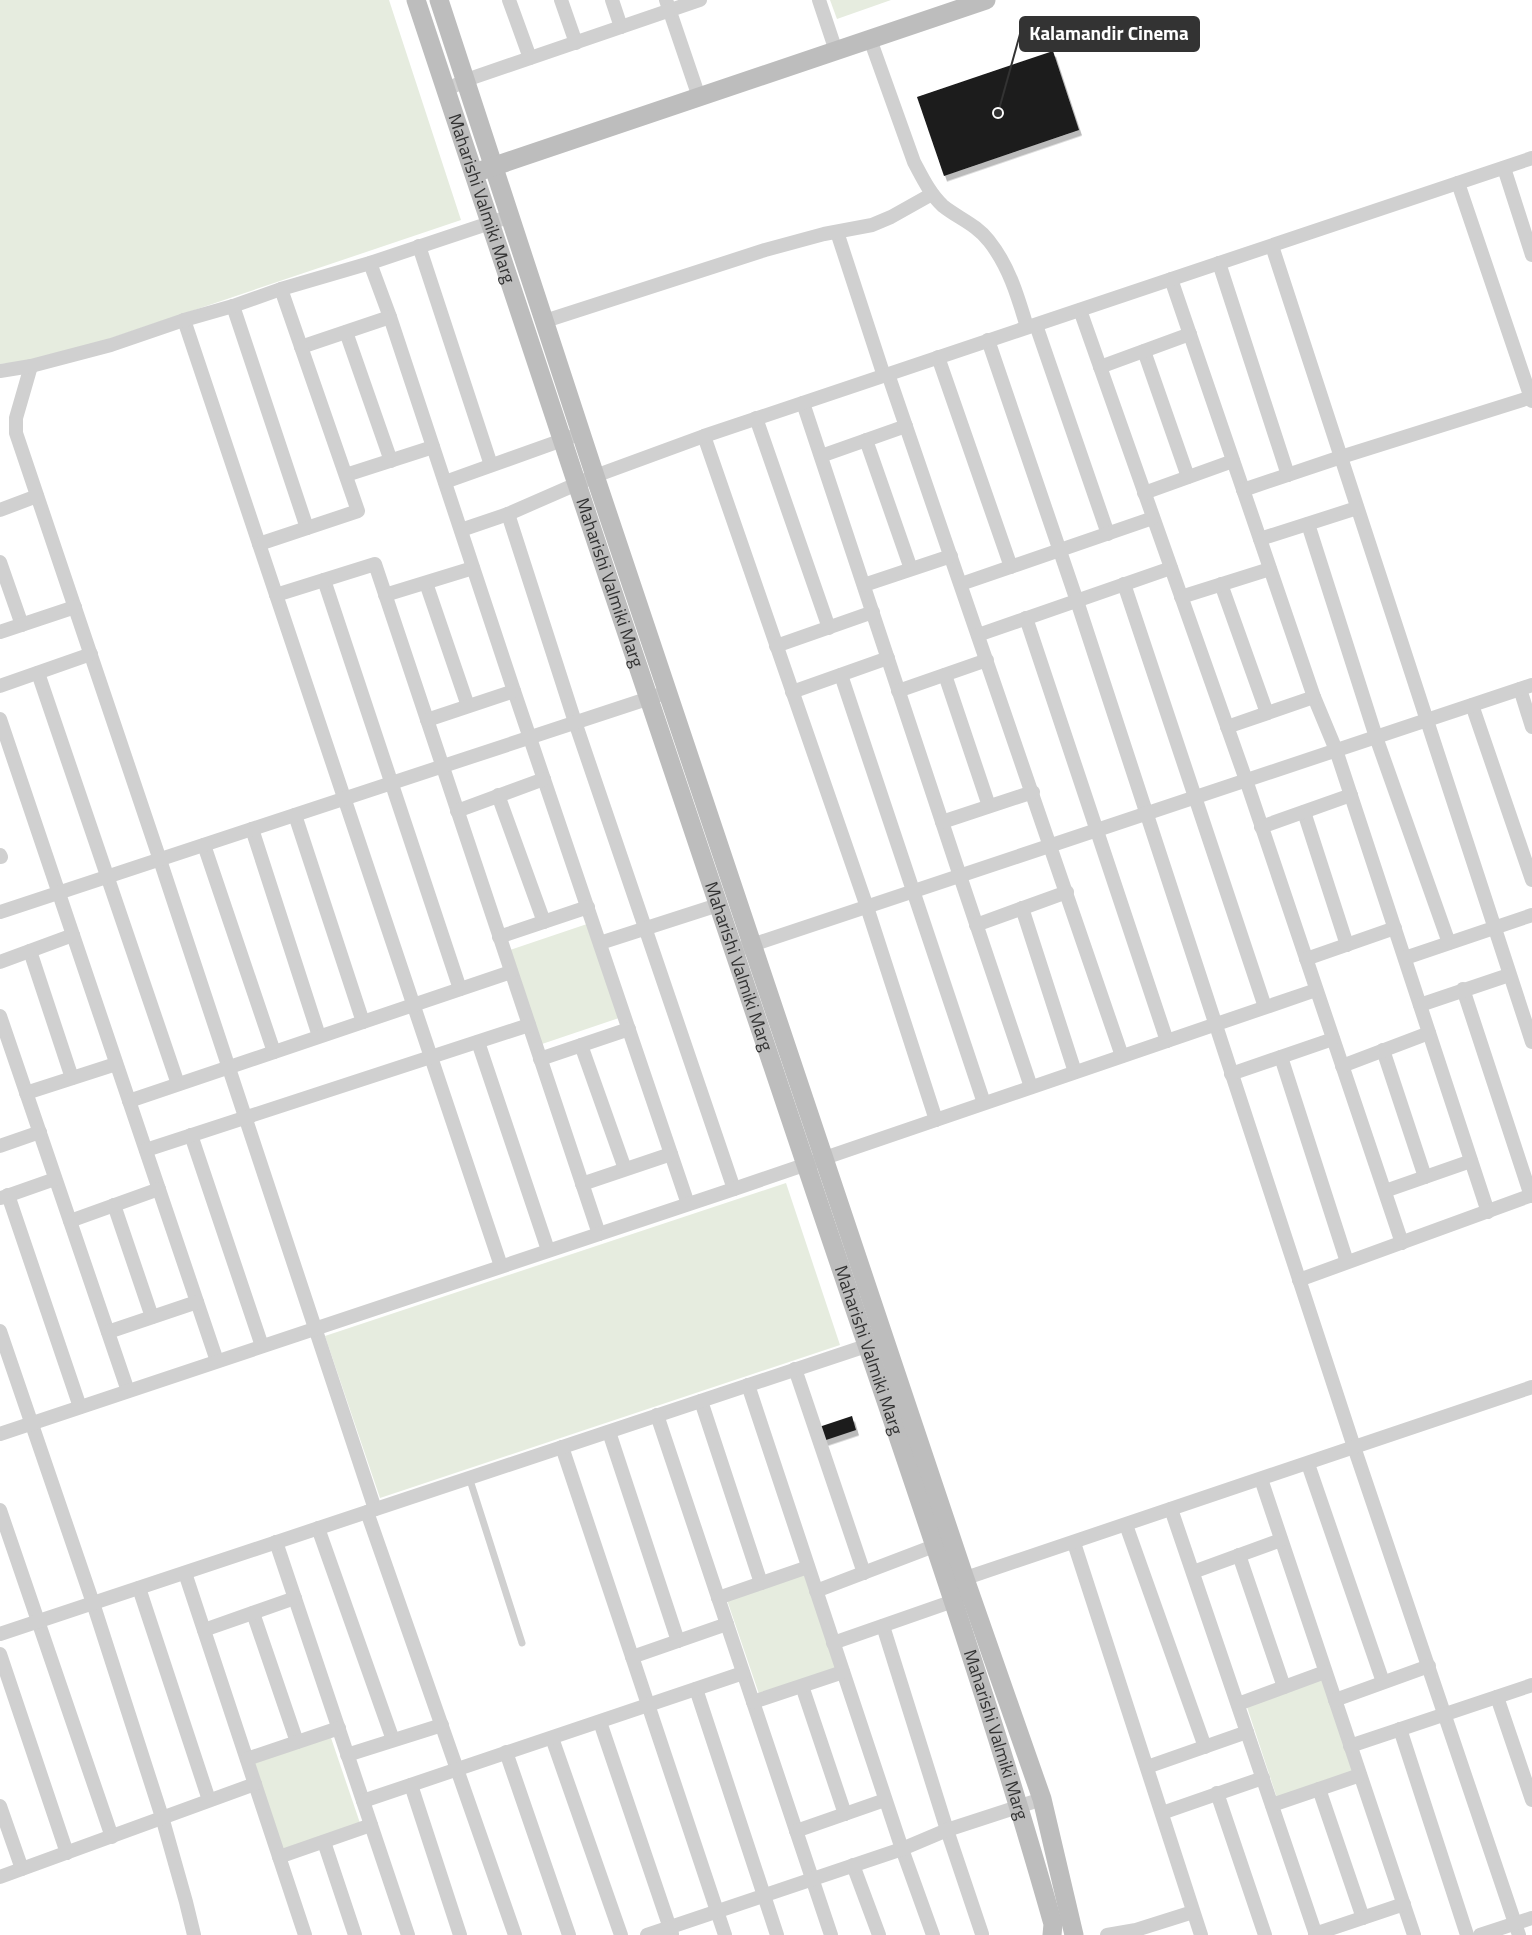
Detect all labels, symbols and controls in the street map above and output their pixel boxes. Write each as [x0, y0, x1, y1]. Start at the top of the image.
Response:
callout: Kalamandir Cinema [1020, 17, 1199, 51]
text: Kalamandir Cinema [1029, 18, 1189, 47]
street label: Maharishi Valmiki Marg [442, 110, 523, 287]
street label: Maharishi Valmiki Marg [569, 494, 651, 671]
street label: Maharishi Valmiki Marg [698, 878, 780, 1055]
street label: Maharishi Valmiki Marg [828, 1262, 911, 1438]
street label: Maharishi Valmiki Marg [957, 1646, 1036, 1823]

